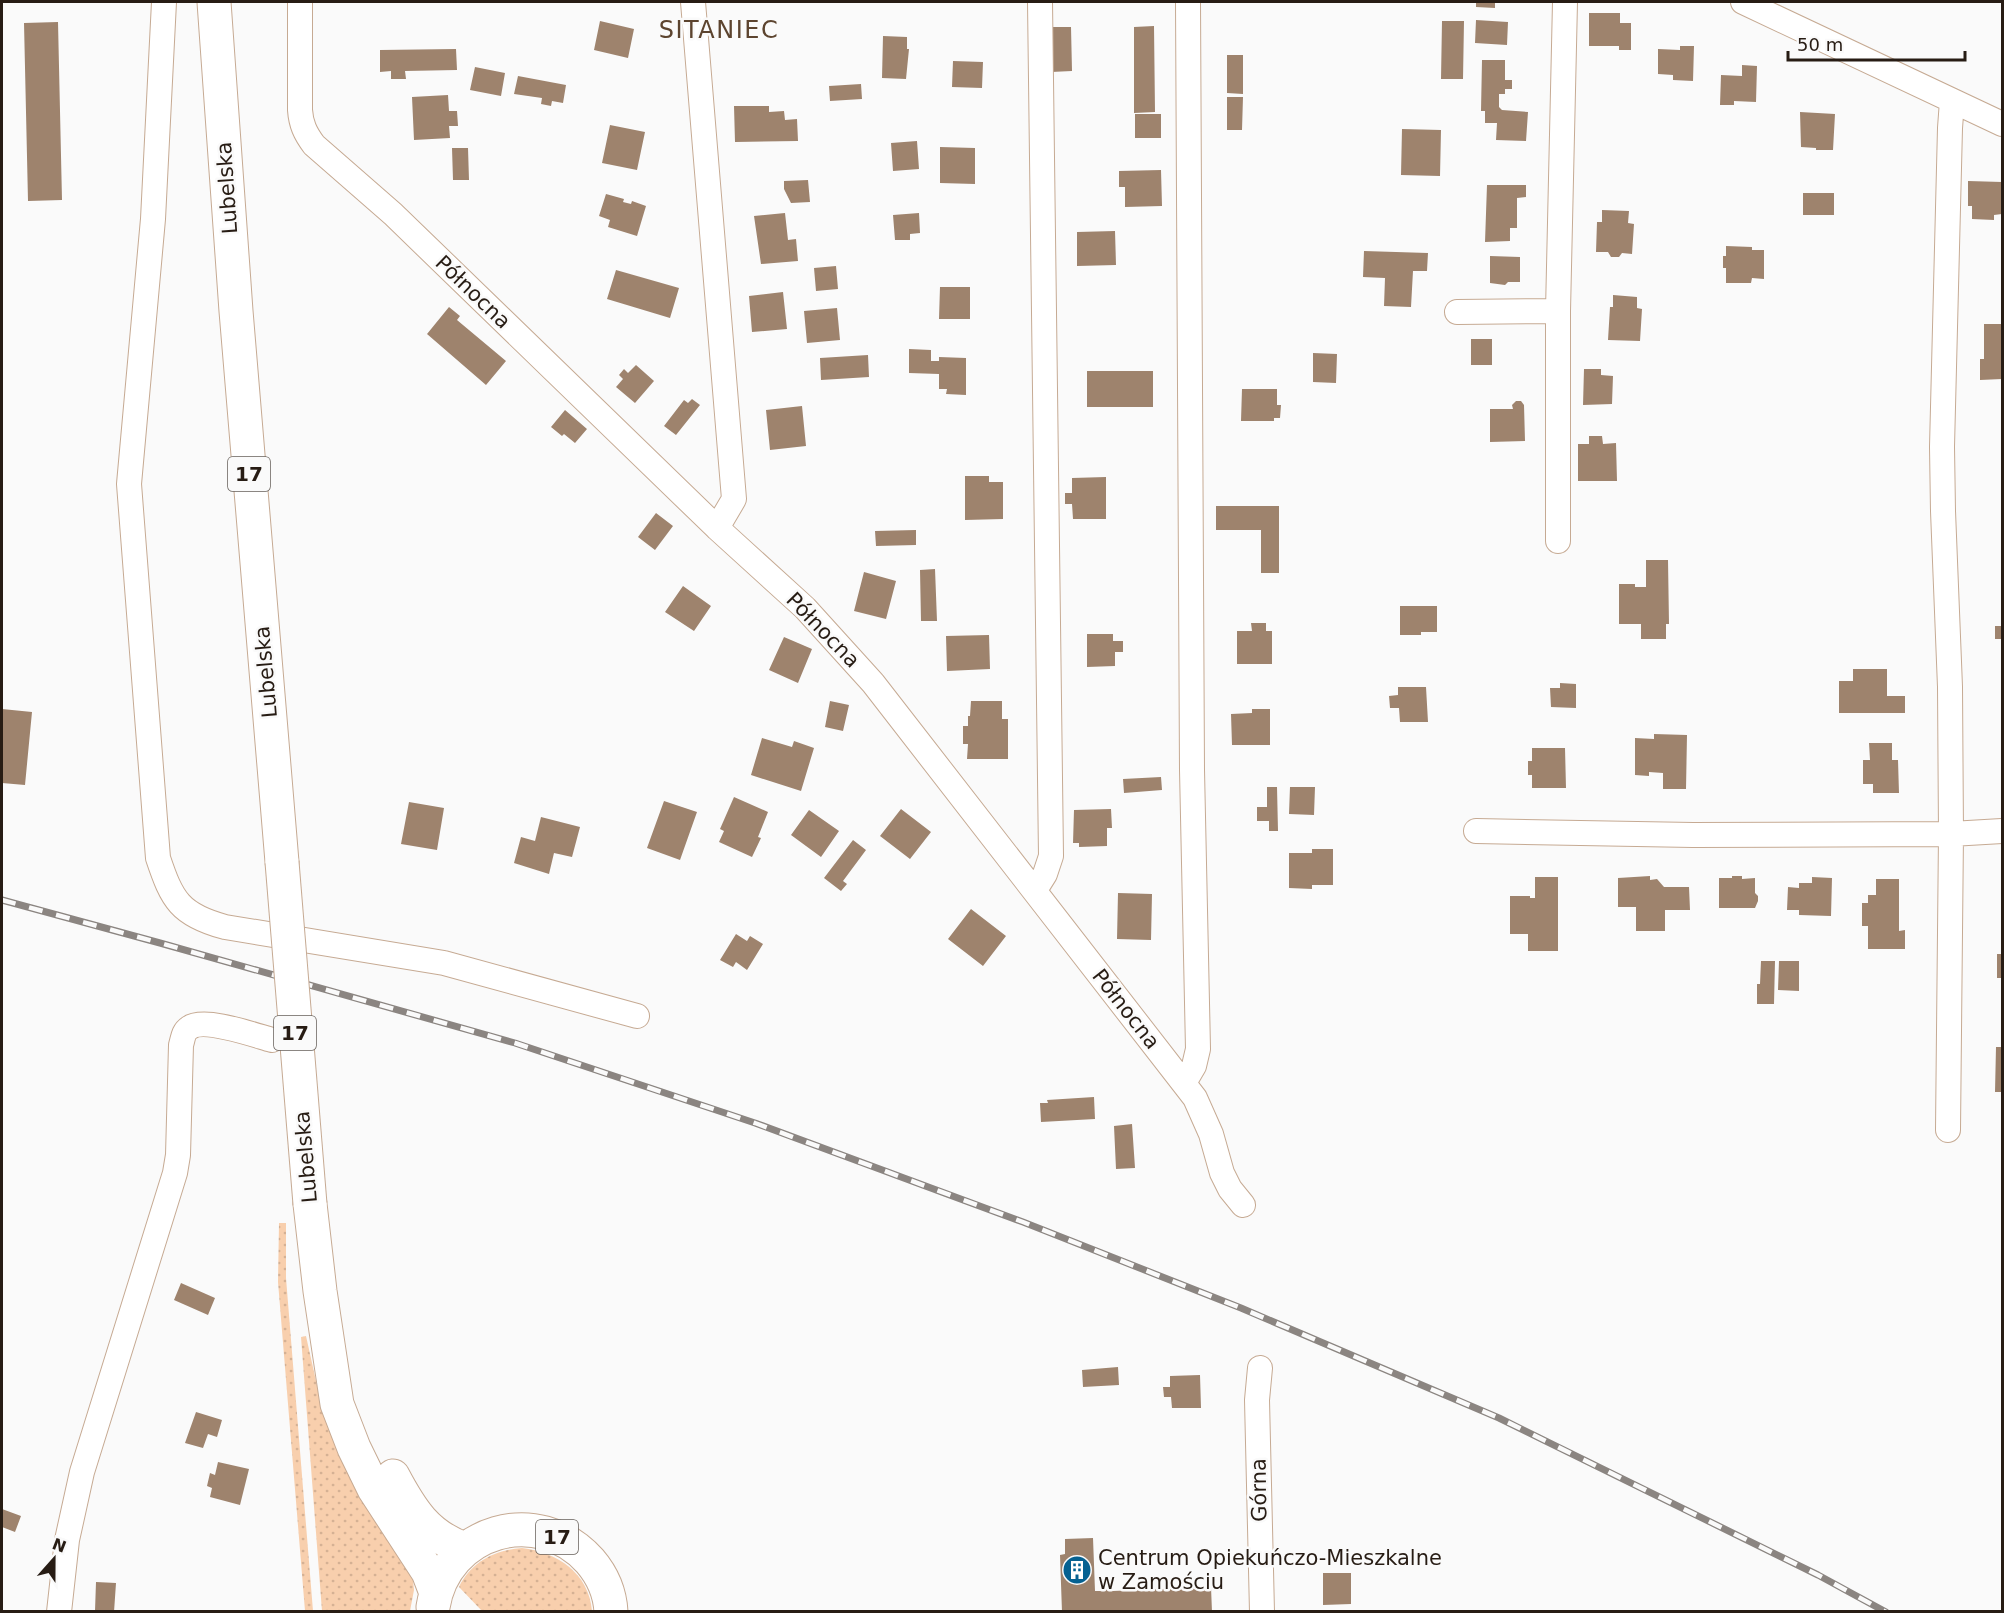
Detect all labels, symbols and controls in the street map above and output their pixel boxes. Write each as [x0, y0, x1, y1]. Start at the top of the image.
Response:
district label: SITANIEC [659, 16, 779, 44]
scale bar [1788, 24, 1965, 62]
text: 50 m [1797, 34, 1843, 55]
street label: Lubelska [212, 141, 242, 235]
street label: Północna [431, 251, 515, 333]
road number: 17 [228, 457, 270, 491]
street label: Północna [782, 588, 864, 672]
street label: Lubelska [250, 625, 282, 719]
street label: Północna [1087, 964, 1165, 1054]
road number: 17 [274, 1016, 316, 1050]
street label: Lubelska [290, 1110, 322, 1204]
street label: Górna [1246, 1458, 1272, 1522]
road number: 17 [536, 1520, 578, 1554]
north arrow [24, 1529, 84, 1589]
text: N [50, 1534, 69, 1557]
place label: Centrum Opiekuńczo-Mieszkalne w Zamościu [1098, 1546, 1442, 1594]
building icon: Centrum Opiekuńczo-Mieszkalne w Zamościu [1061, 1554, 1093, 1586]

